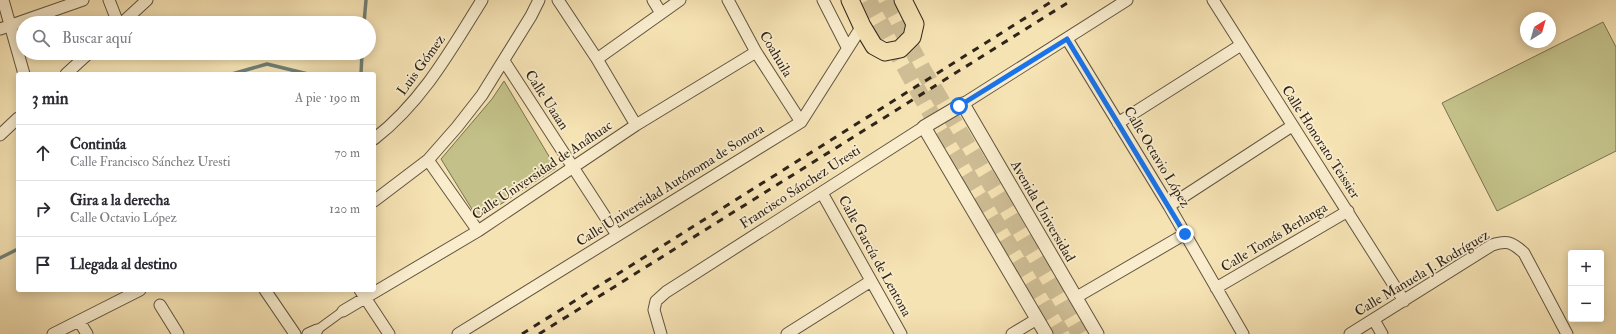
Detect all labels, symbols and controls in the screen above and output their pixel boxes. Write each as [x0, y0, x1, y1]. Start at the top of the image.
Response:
north arrow [1520, 12, 1556, 48]
search box [16, 16, 376, 60]
icon: search [30, 27, 52, 49]
street label: Coahuila [756, 28, 796, 80]
text: Buscar aquí [62, 29, 131, 48]
street label: Luis Gómez [393, 31, 449, 99]
street label: Calle Uaaan [521, 67, 573, 133]
street label: Calle Honorato Teissier [1278, 82, 1364, 202]
text: 3 min [32, 88, 69, 109]
text: A pie · 190 m [295, 90, 360, 106]
route start [950, 97, 968, 115]
street label: Calle Octavio López [1119, 103, 1194, 211]
street label: Calle Universidad de Anáhuac [469, 116, 616, 223]
street label: Calle Universidad Autónoma de Sonora [573, 120, 767, 250]
text: Continúa [70, 135, 126, 154]
street label: Francisco Sánchez Uresti [736, 141, 864, 232]
icon: ahead [32, 142, 54, 164]
text: 70 m [335, 145, 360, 161]
text: Calle Francisco Sánchez Uresti [70, 154, 230, 170]
street label: Avenida Universidad [1007, 157, 1079, 265]
text: Gira a la derecha [70, 191, 170, 210]
street label: Calle García de Lentona [835, 193, 915, 320]
icon: right [32, 198, 54, 220]
street label: Calle Tomás Berlanga [1218, 198, 1330, 275]
text: 120 m [329, 201, 360, 217]
text: Calle Octavio López [70, 210, 177, 226]
route end [1176, 225, 1194, 243]
street label: Calle Manuela J. Rodríguez [1352, 226, 1493, 320]
map controls [1568, 250, 1604, 322]
button: + [1568, 250, 1604, 286]
icon: arrive [32, 254, 54, 276]
text: Llegada al destino [70, 255, 177, 274]
button: − [1568, 286, 1604, 322]

